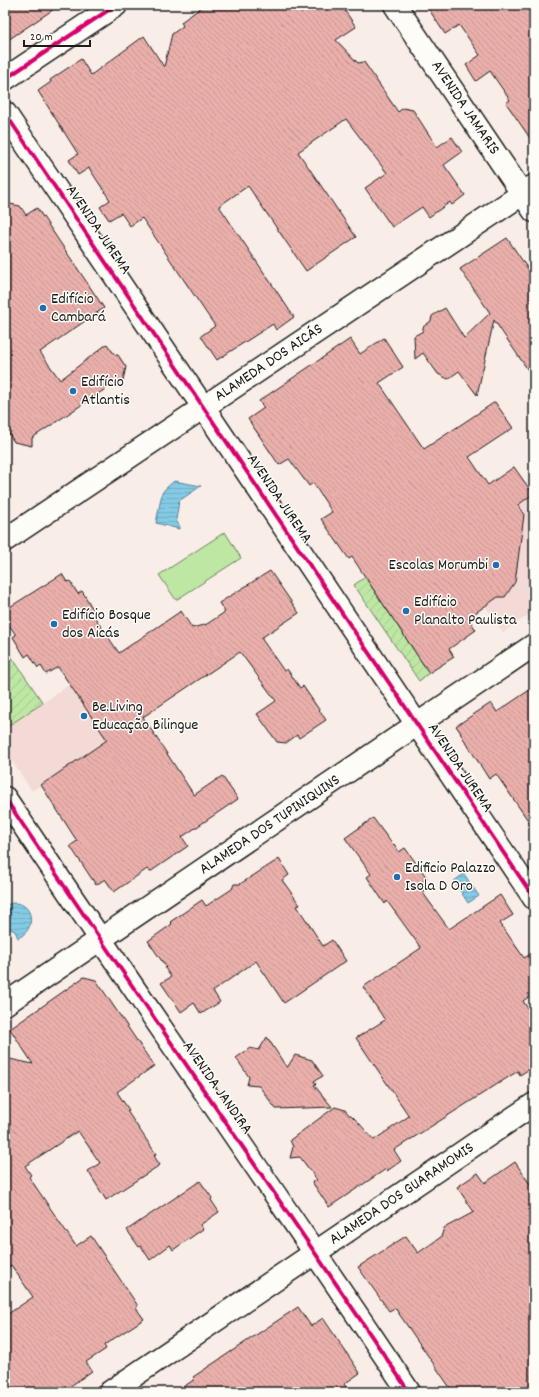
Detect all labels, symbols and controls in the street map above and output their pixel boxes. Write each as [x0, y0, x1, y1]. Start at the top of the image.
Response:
scale bar [24, 22, 90, 48]
text: 20 m [30, 29, 53, 46]
street label: AVENIDA JAMARIS [425, 56, 505, 160]
street label: AVENIDA JUREMA [59, 180, 137, 280]
place label: Edifício Cambará [51, 288, 106, 329]
marker: Edifício Cambará [38, 303, 48, 313]
street label: ALAMEDA DOS AICÁS [210, 318, 328, 408]
place label: Edifício Atlantis [81, 371, 130, 412]
marker: Edifício Atlantis [68, 386, 78, 396]
street label: AVENIDA JUREMA [240, 449, 318, 549]
place label: Escolas Morumbi [389, 554, 488, 577]
marker: Escolas Morumbi [491, 560, 501, 570]
place label: Edifício Planalto Paulista [414, 591, 517, 632]
place label: Edifício Bosque dos Aicás [62, 604, 151, 645]
marker: Edifício Planalto Paulista [401, 606, 411, 616]
marker: Edifício Bosque dos Aicás [49, 619, 59, 629]
place label: Be.Living Educação Bilingue [92, 696, 198, 737]
marker: Be.Living Educação Bilingue [79, 711, 89, 721]
street label: AVENIDA JUREMA [421, 718, 499, 818]
street label: ALAMEDA DOS TUPINIQUINS [195, 769, 345, 881]
place label: Edificio Palazzo Isola D Oro [405, 857, 496, 898]
marker: Edificio Palazzo Isola D Oro [392, 872, 402, 882]
street label: AVENIDA JANDIRA [176, 1037, 258, 1140]
street label: ALAMEDA DOS GUARAMOMIS [325, 1137, 479, 1251]

